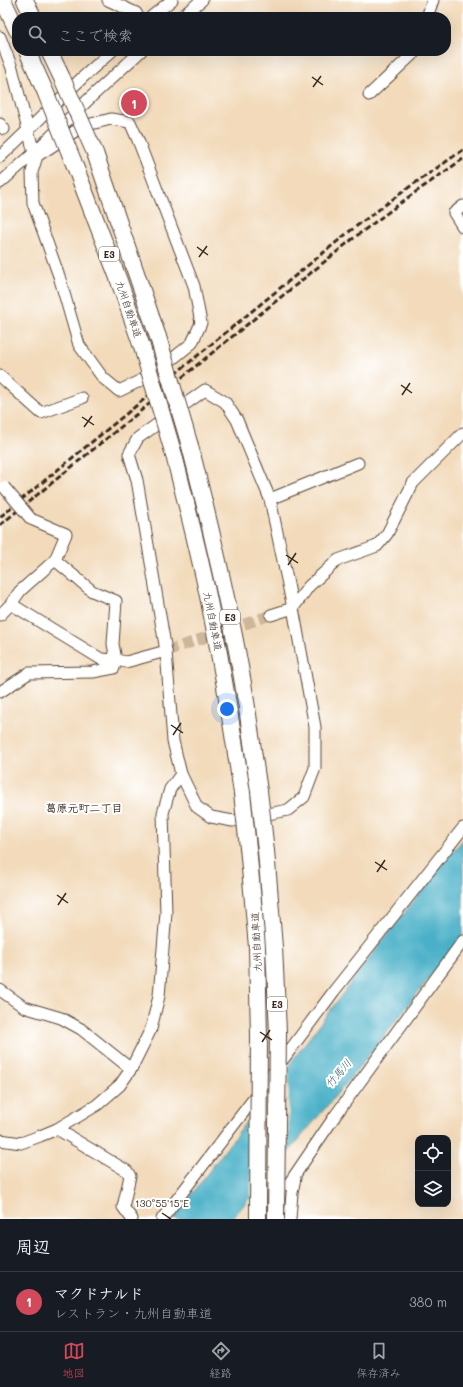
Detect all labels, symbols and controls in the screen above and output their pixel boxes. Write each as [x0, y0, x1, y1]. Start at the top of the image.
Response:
search box [12, 12, 451, 56]
icon: search [26, 23, 48, 45]
text: ここで検索 [58, 25, 133, 45]
pin: 1 [121, 88, 147, 118]
road number: E3 [99, 247, 119, 261]
street label: 九州自動車道 [113, 278, 145, 340]
street label: 九州自動車道 [200, 590, 226, 652]
road number: E3 [220, 610, 240, 624]
your location [217, 699, 237, 719]
district label: 葛原元町二丁目 [46, 800, 123, 815]
street label: 九州自動車道 [247, 912, 265, 972]
road number: E3 [267, 997, 287, 1011]
water label: 竹馬川 [322, 1056, 354, 1090]
map controls [415, 1135, 451, 1207]
button: locate [415, 1135, 451, 1171]
button: layers [415, 1171, 451, 1207]
text: 130°55'15"E [135, 1196, 189, 1210]
text: 周辺 [16, 1235, 50, 1257]
text: マクドナルド [54, 1283, 143, 1303]
text: 1 [26, 1293, 32, 1310]
text: 380 m [409, 1293, 447, 1310]
text: レストラン · 九州自動車道 [54, 1304, 212, 1321]
tab: 地図 [63, 1340, 85, 1380]
tab: 経路 [210, 1340, 232, 1380]
tab: 保存済み [357, 1340, 401, 1380]

